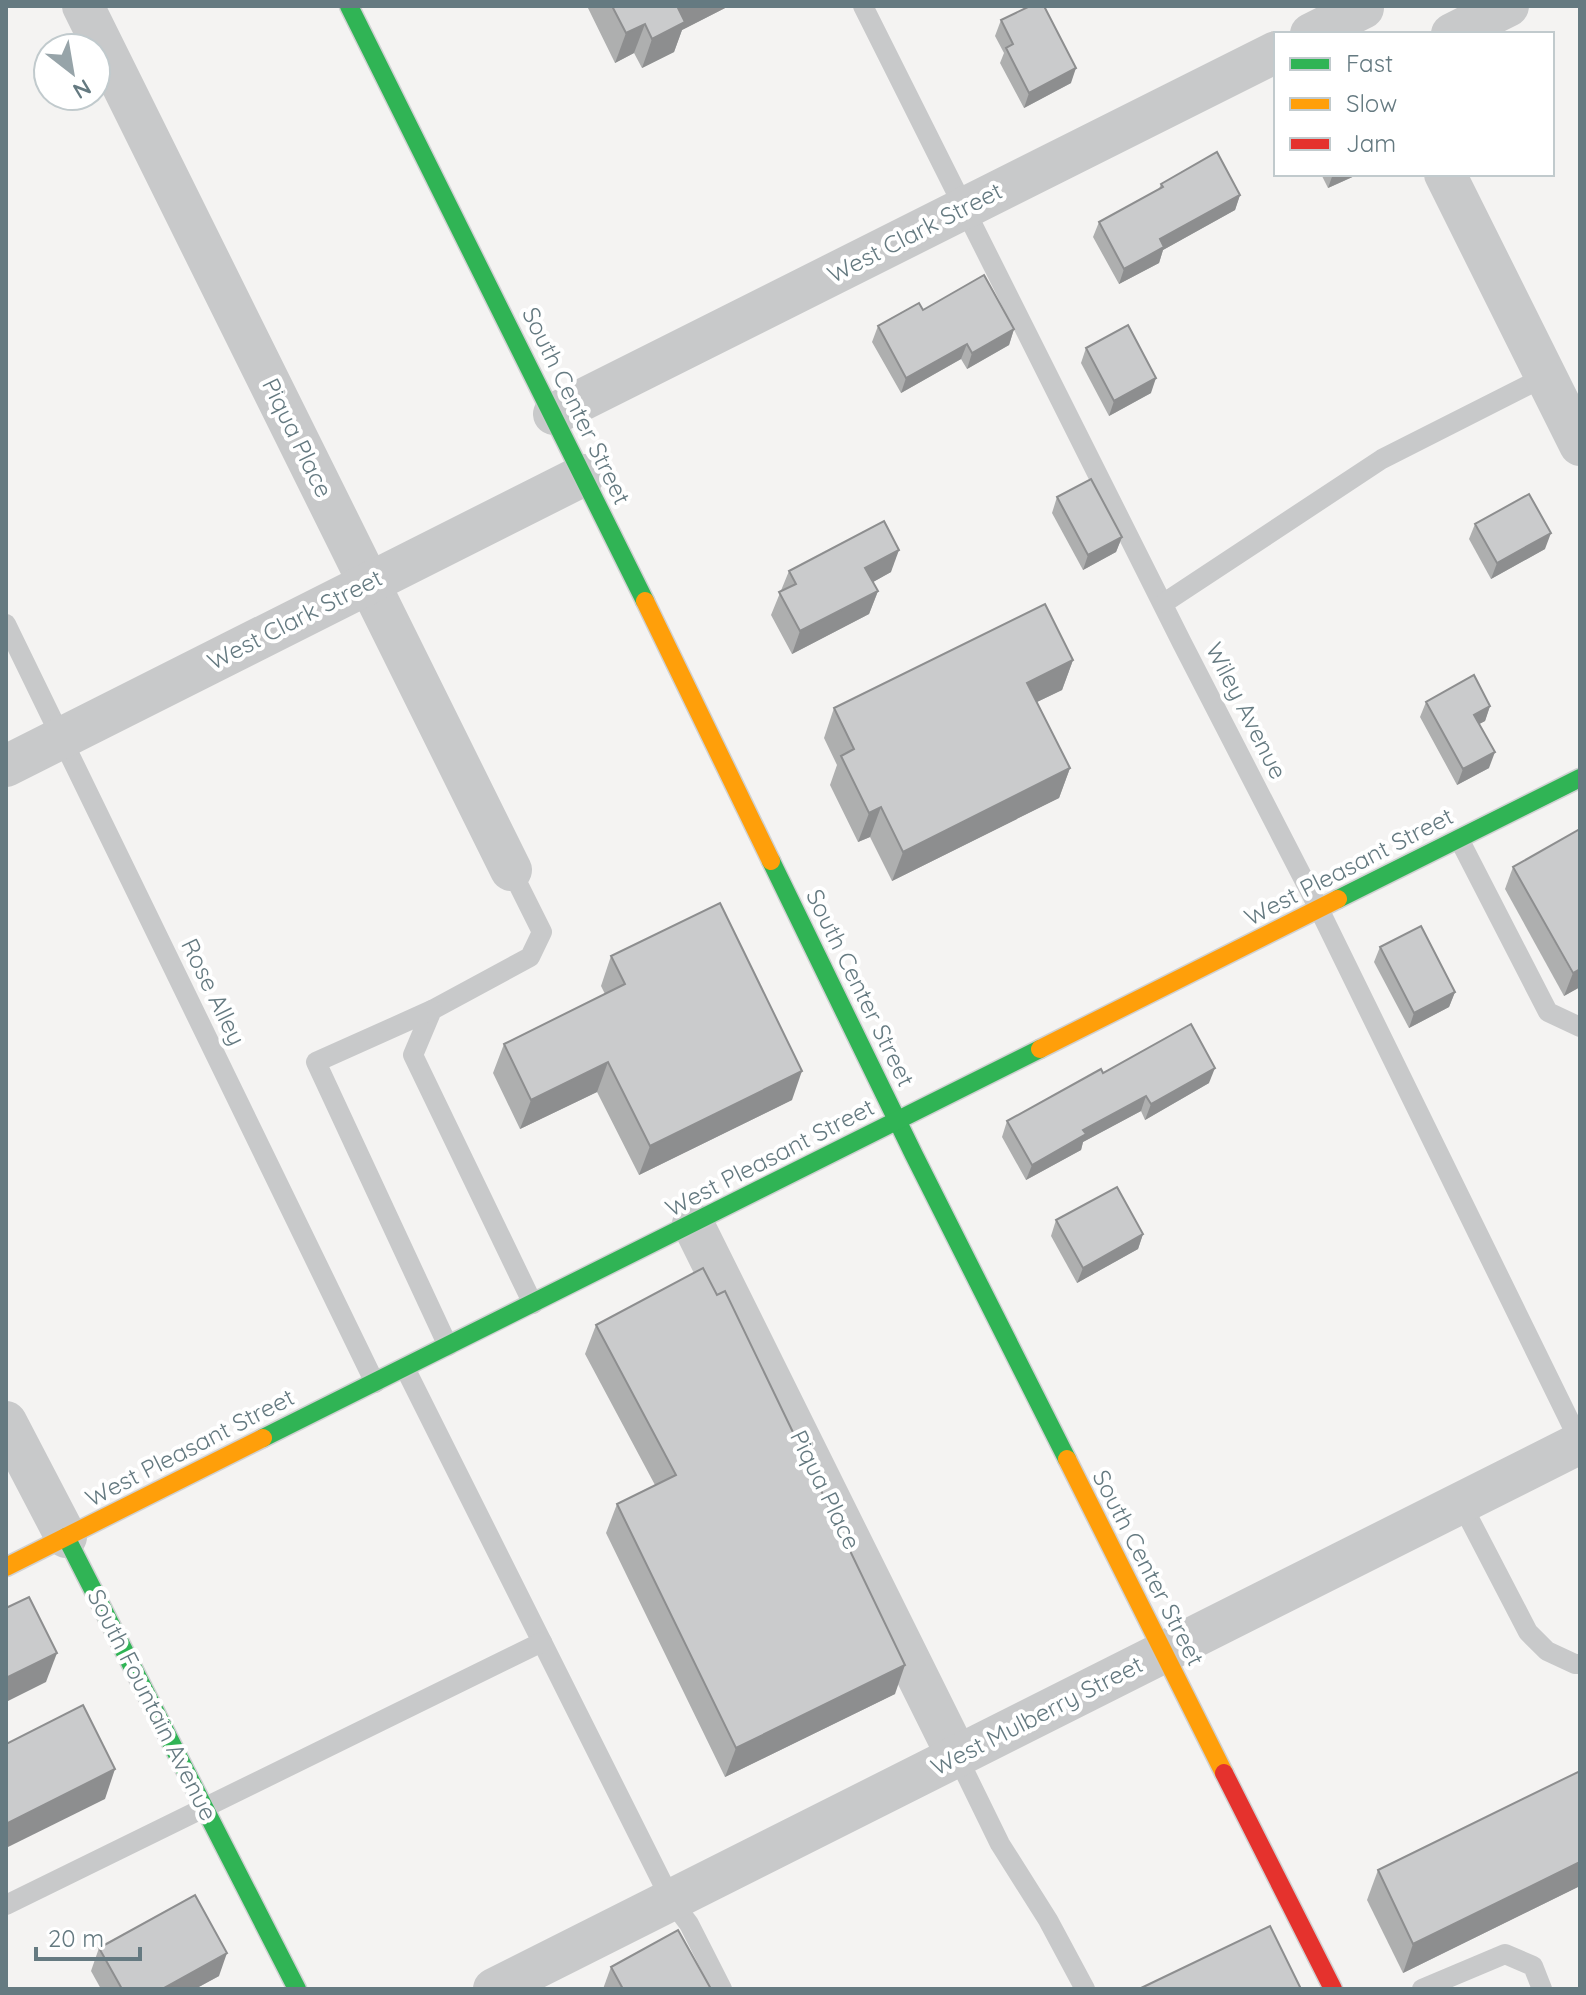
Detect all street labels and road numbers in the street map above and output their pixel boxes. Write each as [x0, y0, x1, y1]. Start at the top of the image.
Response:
street label: West Clark Street [822, 175, 1007, 289]
street label: South Center Street [516, 302, 638, 509]
street label: Piqua Place [256, 373, 340, 502]
street label: West Clark Street [202, 562, 387, 676]
street label: Wiley Avenue [1200, 637, 1294, 784]
street label: West Pleasant Street [1239, 800, 1458, 932]
street label: South Center Street [800, 884, 922, 1091]
street label: Rose Alley [175, 933, 253, 1050]
street label: West Pleasant Street [660, 1091, 879, 1223]
street label: West Pleasant Street [80, 1381, 299, 1513]
street label: Piqua Place [784, 1425, 868, 1554]
street label: South Center Street [1086, 1464, 1211, 1671]
street label: South Fountain Avenue [82, 1584, 224, 1825]
street label: West Mulberry Street [926, 1649, 1147, 1782]

